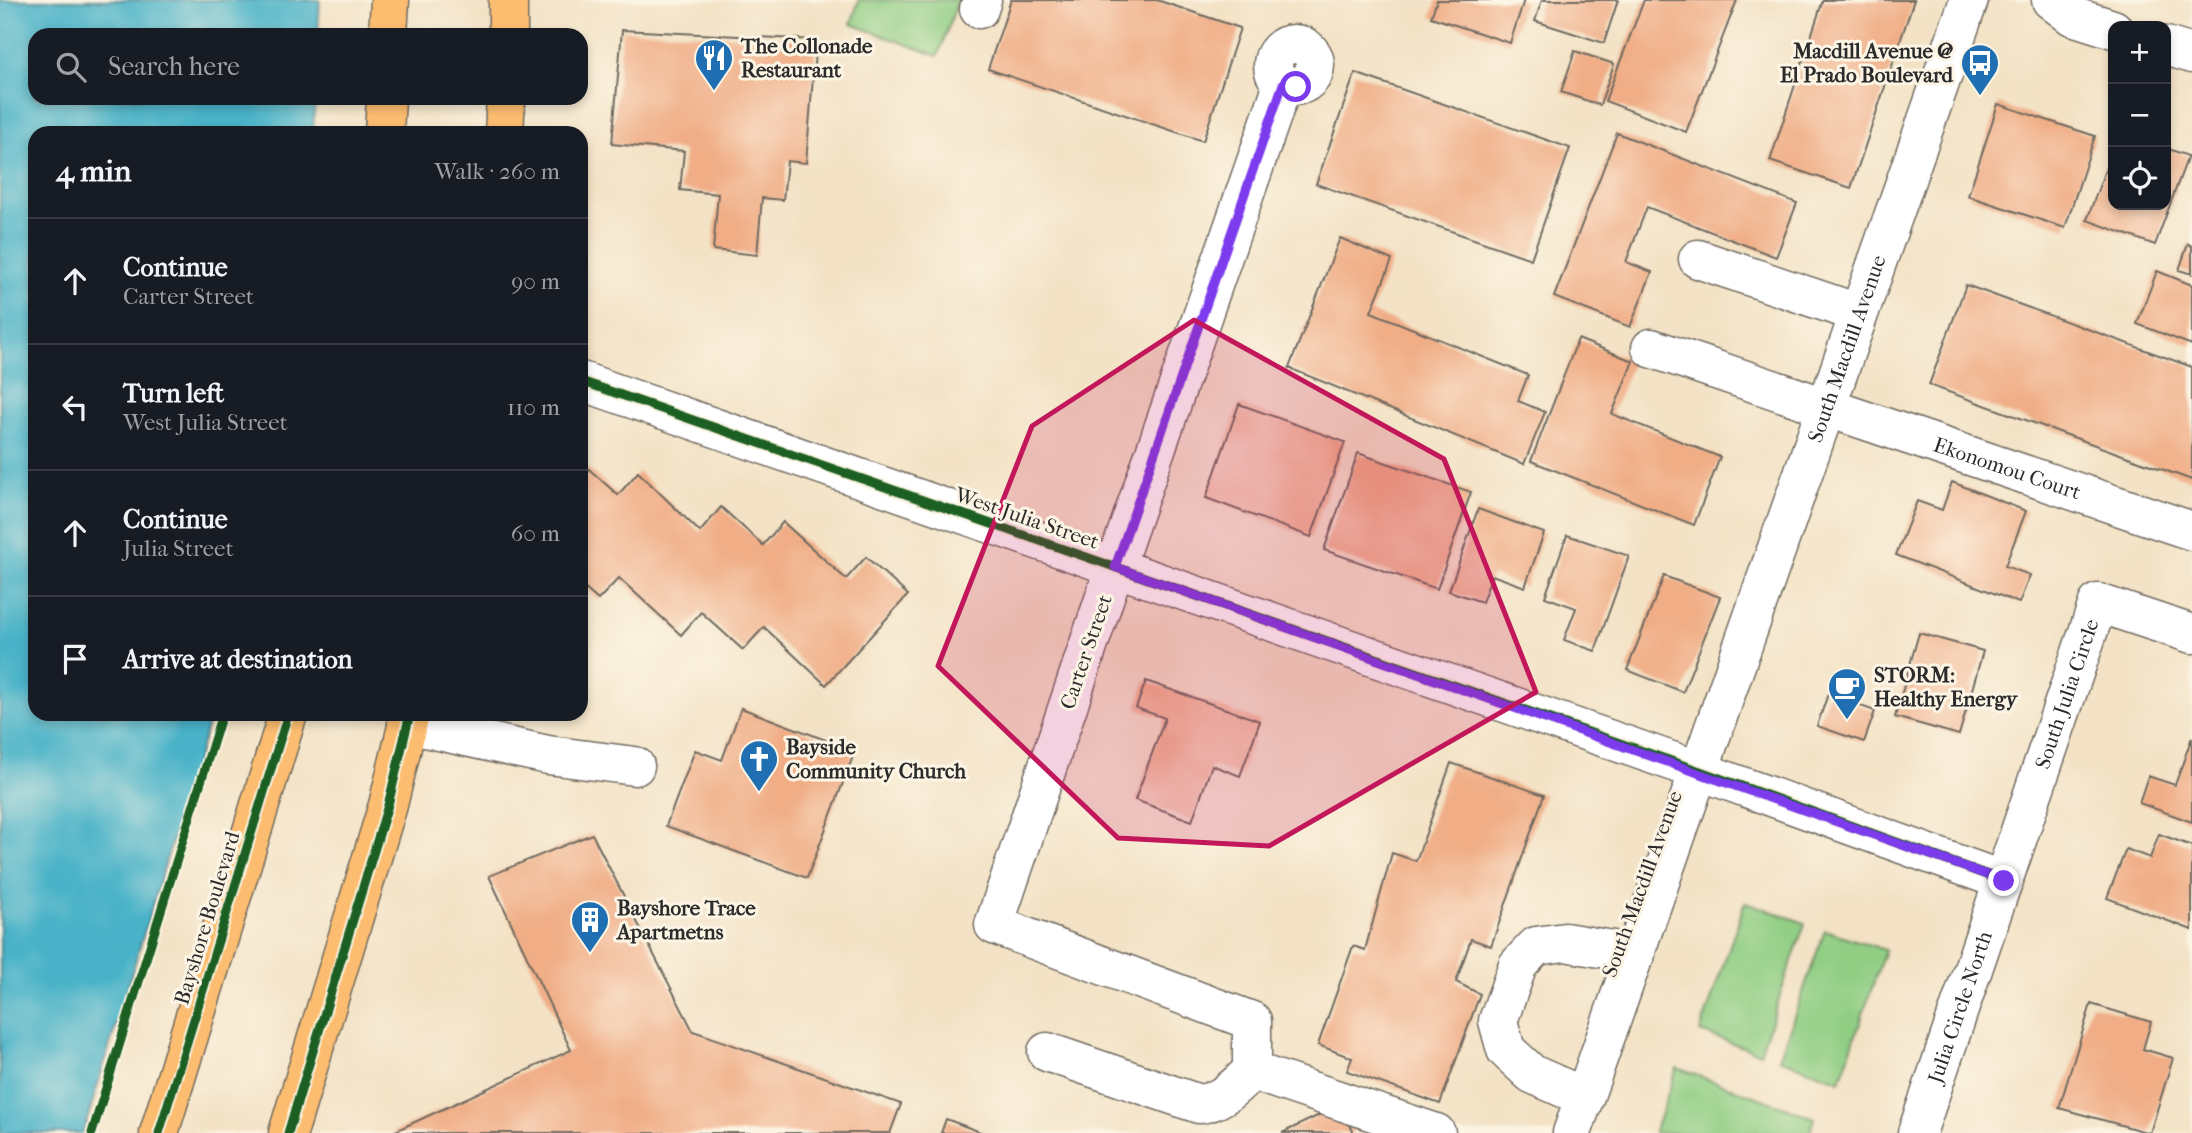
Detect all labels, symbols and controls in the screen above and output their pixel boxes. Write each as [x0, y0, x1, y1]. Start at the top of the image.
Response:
map controls [2108, 21, 2171, 210]
button: + [2108, 21, 2171, 84]
search box [28, 28, 588, 105]
place label: The Collonade Restaurant [740, 34, 873, 82]
restaurant icon: The Collonade Restaurant [693, 37, 735, 92]
place label: Macdill Avenue @ El Prado Boulevard [1780, 39, 1954, 87]
bus stop icon: Macdill Avenue @ El Prado Boulevard [1959, 42, 2001, 97]
icon: search [52, 48, 90, 86]
text: Search here [108, 51, 240, 82]
route start [1280, 71, 1311, 102]
button: − [2108, 84, 2171, 147]
button: locate [2108, 147, 2171, 210]
text: 4 min [56, 154, 131, 189]
text: Walk · 260 m [435, 158, 560, 185]
text: Continue [123, 252, 228, 283]
street label: South Macdill Avenue [1803, 252, 1891, 446]
icon: ahead [56, 262, 94, 300]
text: 90 m [511, 268, 560, 295]
text: Carter Street [123, 283, 254, 310]
text: Turn left [123, 378, 224, 409]
icon: left [56, 388, 94, 426]
text: 110 m [507, 394, 560, 421]
text: West Julia Street [123, 409, 288, 436]
street label: Ekonomou Court [1930, 432, 2084, 505]
street label: West Julia Street [951, 482, 1103, 554]
text: Continue [123, 504, 228, 535]
icon: ahead [56, 514, 94, 552]
text: 60 m [511, 520, 560, 547]
text: Julia Street [123, 535, 234, 562]
street label: Carter Street [1055, 591, 1117, 712]
street label: South Julia Circle [2030, 616, 2104, 772]
icon: arrive [56, 640, 94, 678]
text: Arrive at destination [123, 644, 353, 675]
place label: STORM: Healthy Energy [1874, 663, 2019, 711]
cafe icon: STORM: Healthy Energy [1826, 666, 1868, 721]
place label: Bayside Community Church [786, 735, 966, 783]
church icon: Bayside Community Church [738, 738, 780, 793]
street label: South Macdill Avenue [1597, 788, 1687, 980]
street label: Bayshore Boulevard [169, 828, 245, 1007]
route end [1988, 865, 2019, 896]
place label: Bayshore Trace Apartmetns [615, 896, 756, 944]
building icon: Bayshore Trace Apartmetns [569, 899, 611, 954]
street label: Julia Circle North [1922, 928, 1997, 1088]

